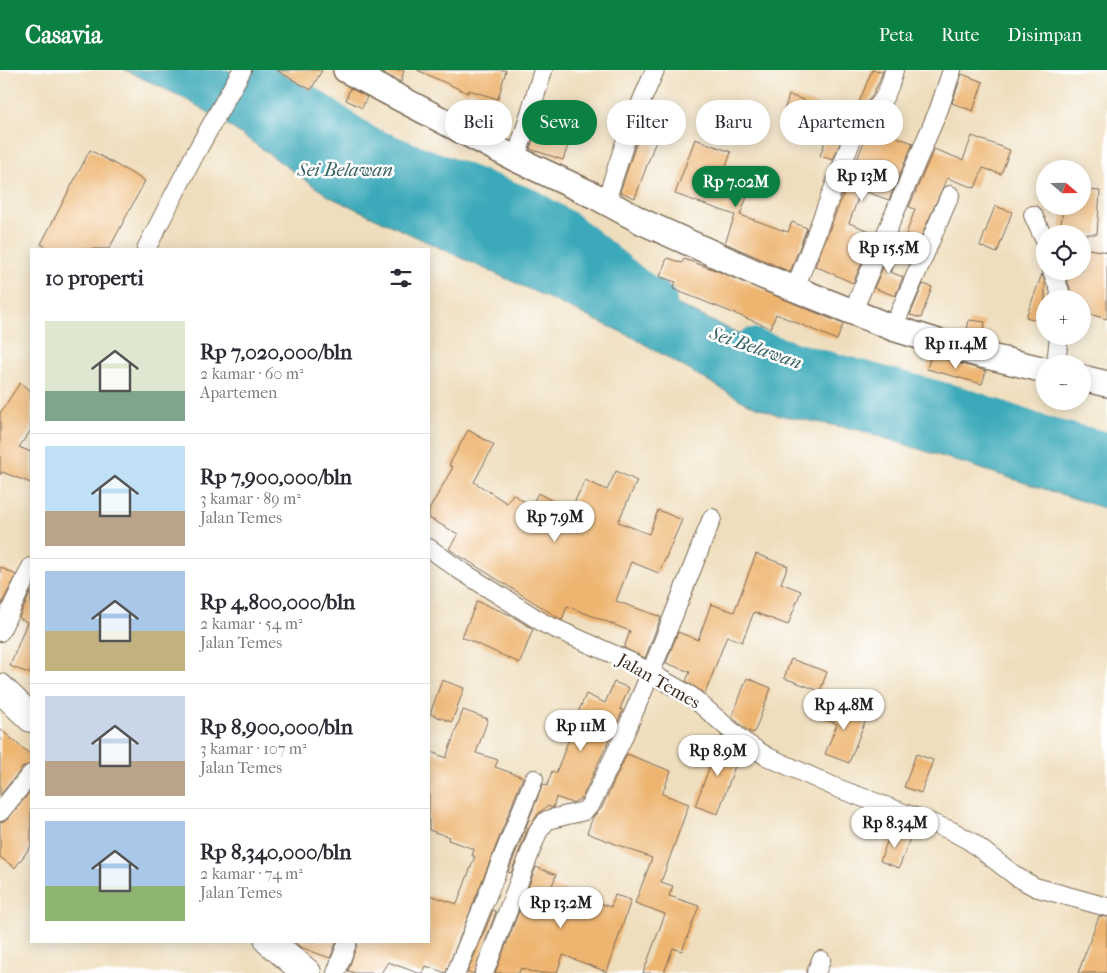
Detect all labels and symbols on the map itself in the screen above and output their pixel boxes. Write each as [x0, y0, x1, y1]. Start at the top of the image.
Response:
water label: Sei Belawan [296, 159, 393, 181]
pin: Rp 13M [821, 160, 903, 202]
north arrow [1036, 160, 1091, 215]
pin: Rp 7.02M [684, 166, 788, 208]
pin: Rp 15.5M [837, 232, 941, 274]
water label: Sei Belawan [706, 322, 804, 374]
pin: Rp 11.4M [904, 328, 1008, 370]
pin: Rp 7.9M [509, 500, 601, 543]
street label: Jalan Temes [612, 648, 704, 714]
pin: Rp 4.8M [798, 688, 890, 731]
pin: Rp 11M [540, 710, 622, 752]
pin: Rp 8.9M [672, 734, 764, 777]
pin: Rp 8.34M [843, 806, 947, 849]
pin: Rp 13.2M [509, 886, 613, 929]

